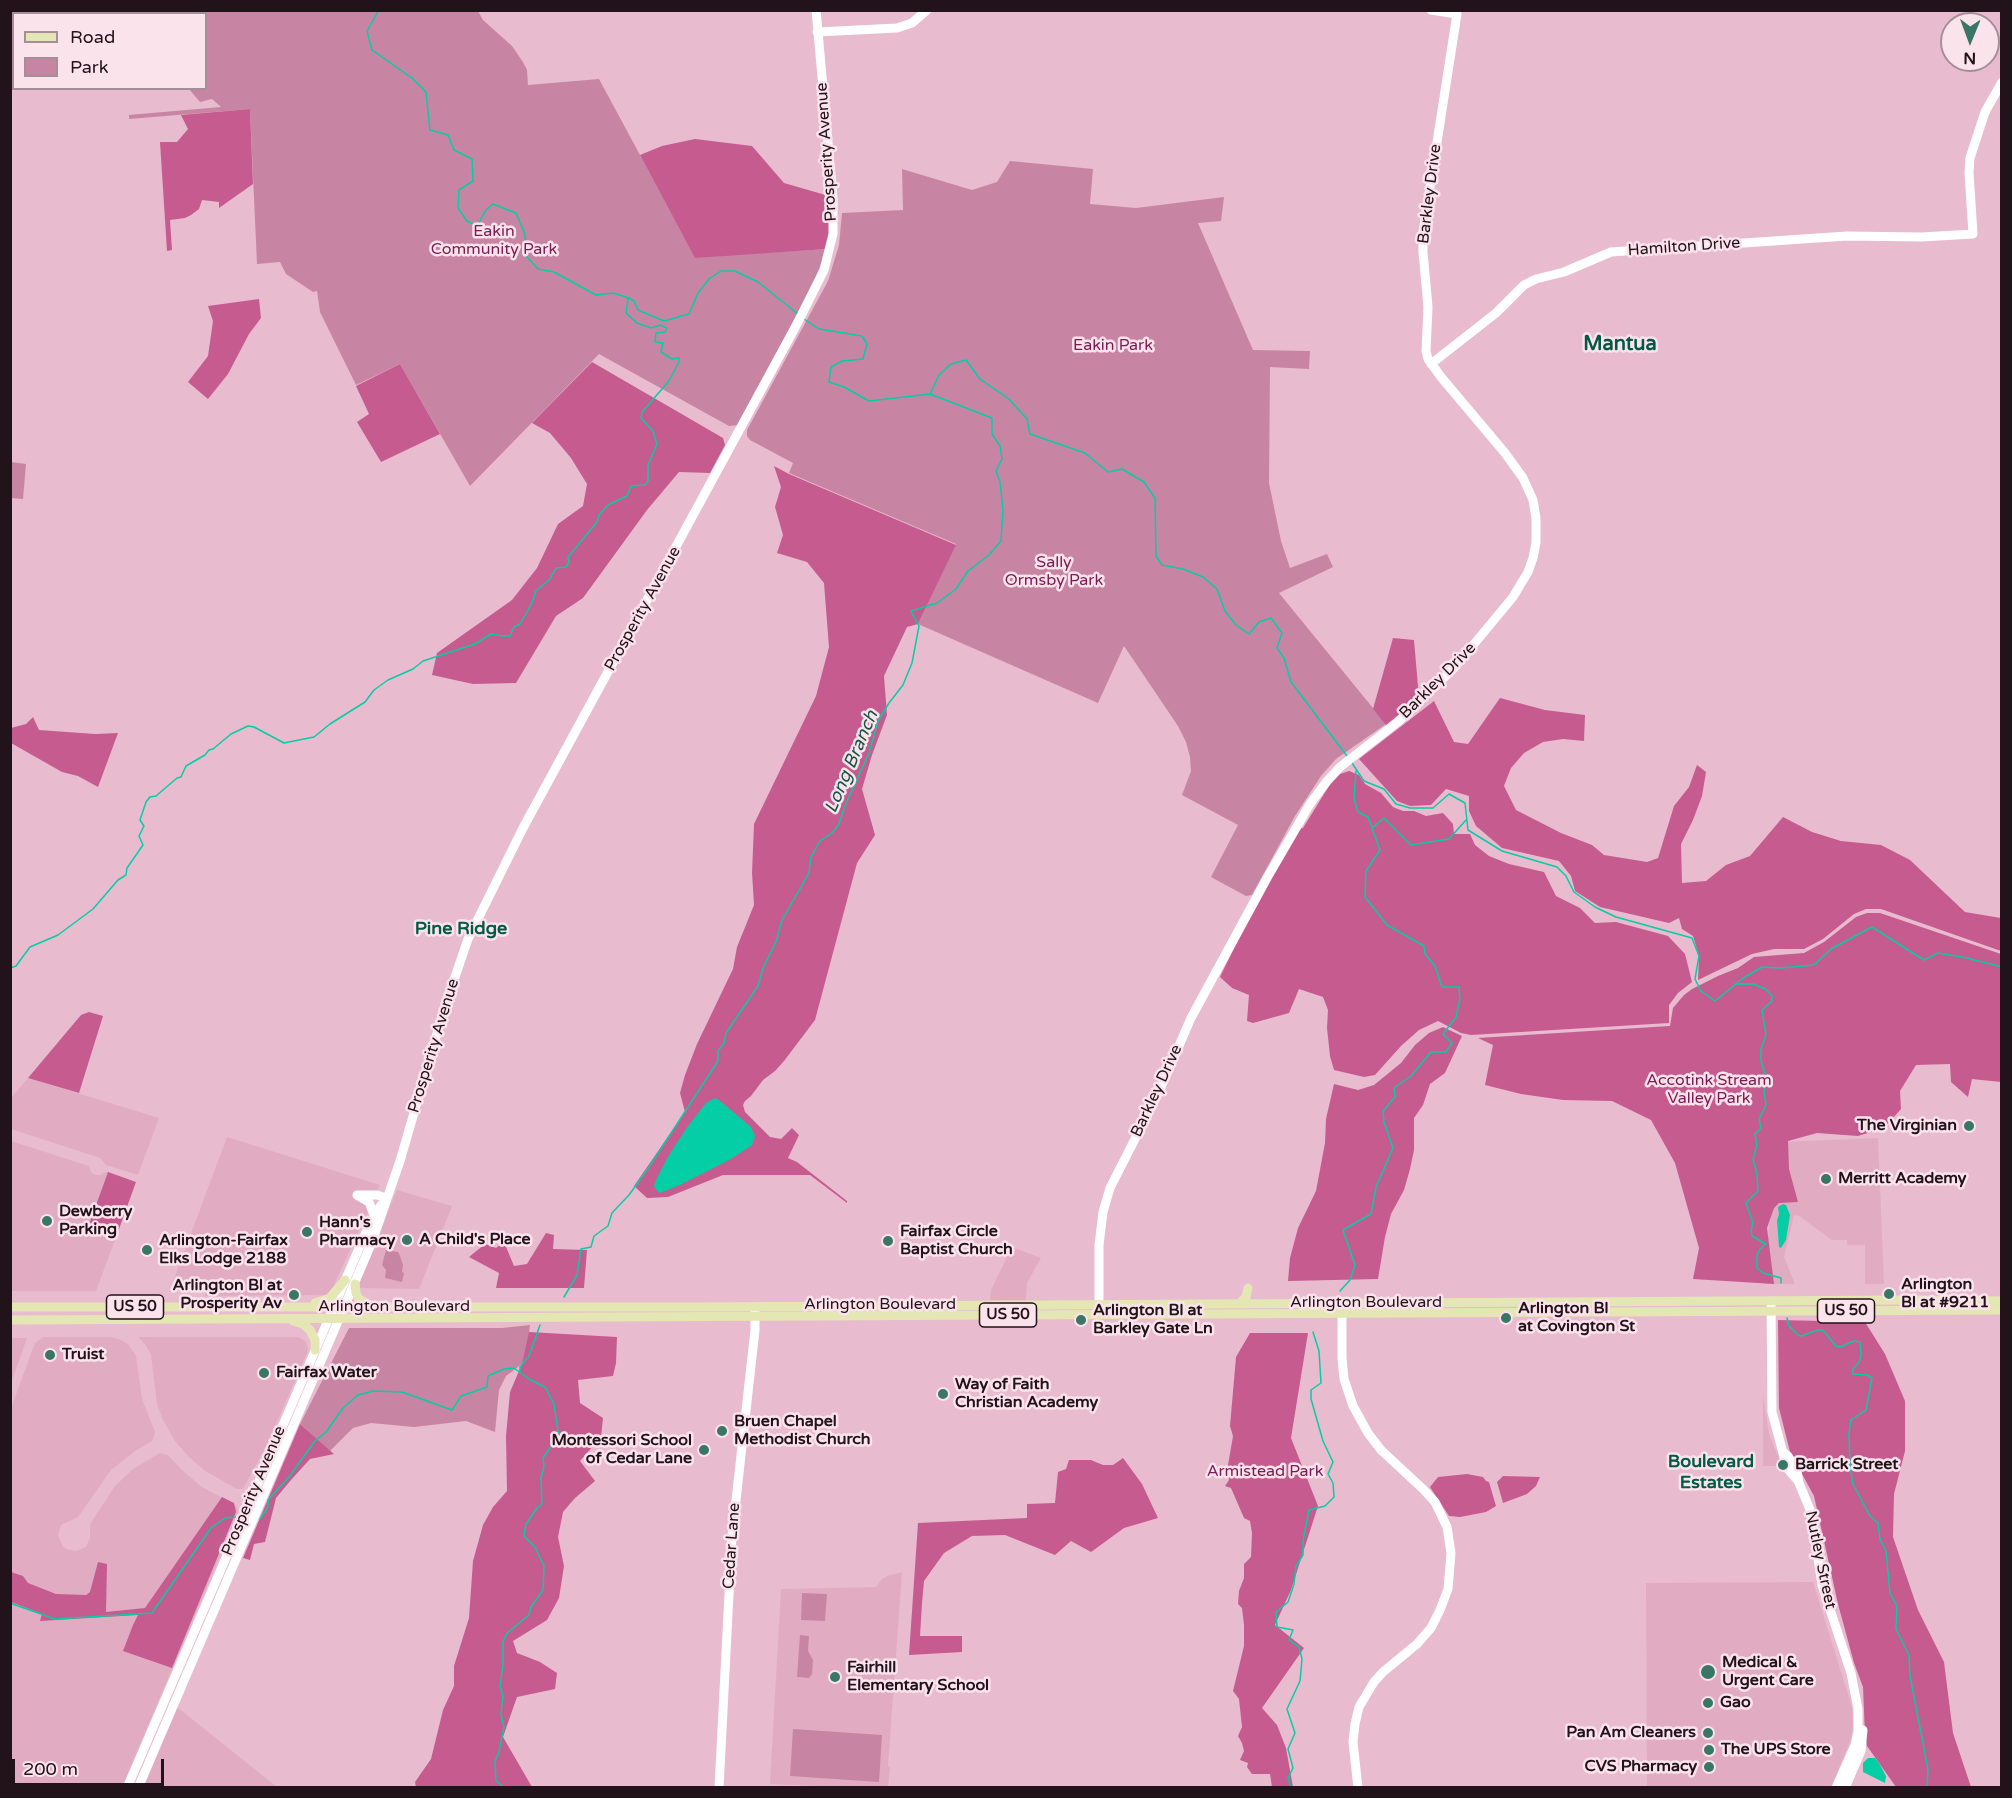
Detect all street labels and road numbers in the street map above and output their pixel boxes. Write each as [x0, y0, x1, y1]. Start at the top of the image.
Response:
street label: Prosperity Avenue [813, 82, 841, 222]
street label: Barkley Drive [1414, 143, 1446, 245]
street label: Hamilton Drive [1627, 233, 1741, 261]
street label: Prosperity Avenue [601, 543, 685, 675]
street label: Barkley Drive [1396, 639, 1480, 723]
street label: Prosperity Avenue [404, 977, 464, 1115]
street label: Barkley Drive [1127, 1042, 1187, 1140]
street label: Arlington Boulevard [1290, 1293, 1442, 1313]
road number: US 50 [106, 1295, 164, 1319]
street label: Arlington Boulevard [804, 1295, 956, 1315]
street label: Arlington Boulevard [318, 1297, 470, 1317]
road number: US 50 [1818, 1299, 1874, 1323]
road number: US 50 [980, 1303, 1036, 1327]
street label: Prosperity Avenue [218, 1423, 290, 1559]
street label: Cedar Lane [719, 1502, 745, 1590]
street label: Nutley Street [1800, 1509, 1840, 1611]

